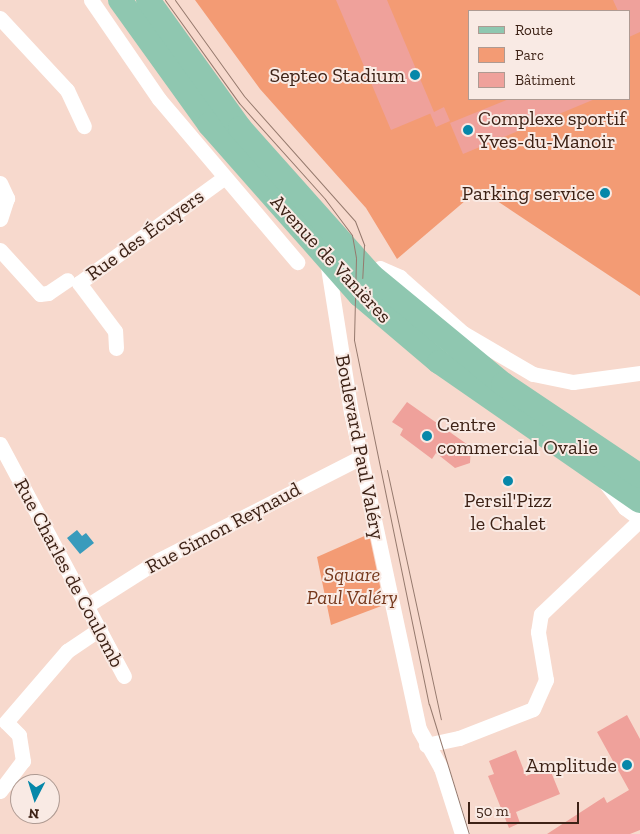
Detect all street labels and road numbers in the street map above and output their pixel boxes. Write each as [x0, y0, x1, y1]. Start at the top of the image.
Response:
street label: Rue des Écuyers [81, 184, 209, 286]
street label: Avenue de Vanières [265, 190, 397, 328]
street label: Boulevard Paul Valéry [330, 352, 390, 542]
street label: Rue Charles de Coulomb [9, 474, 129, 672]
street label: Rue Simon Reynaud [141, 477, 305, 579]

